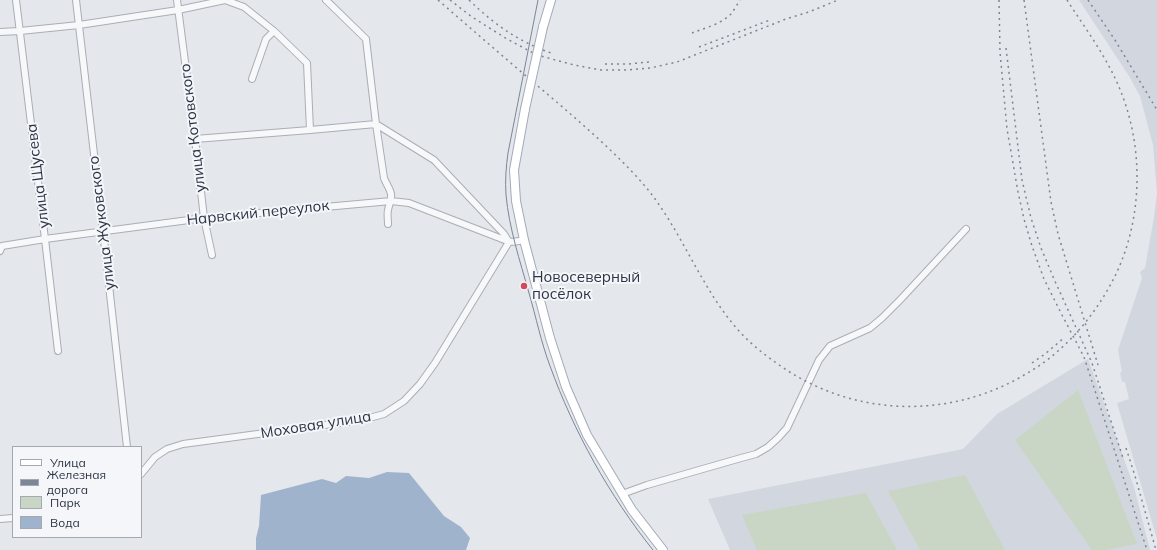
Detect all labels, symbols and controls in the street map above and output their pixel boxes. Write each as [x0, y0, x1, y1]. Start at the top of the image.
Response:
street label: улица Котовского [176, 63, 210, 193]
street label: улица Щусева [23, 123, 53, 229]
street label: улица Жуковского [85, 155, 119, 291]
street label: Нарвский переулок [186, 197, 330, 229]
place label: Новосеверный посёлок [532, 268, 640, 303]
marker: Новосеверный посёлок [519, 281, 529, 291]
street label: Моховая улица [260, 407, 372, 443]
legend [12, 446, 142, 538]
text: Улица [50, 455, 86, 470]
text: Железная дорога [47, 467, 106, 497]
text: Парк [50, 495, 80, 510]
text: Вода [50, 515, 80, 530]

